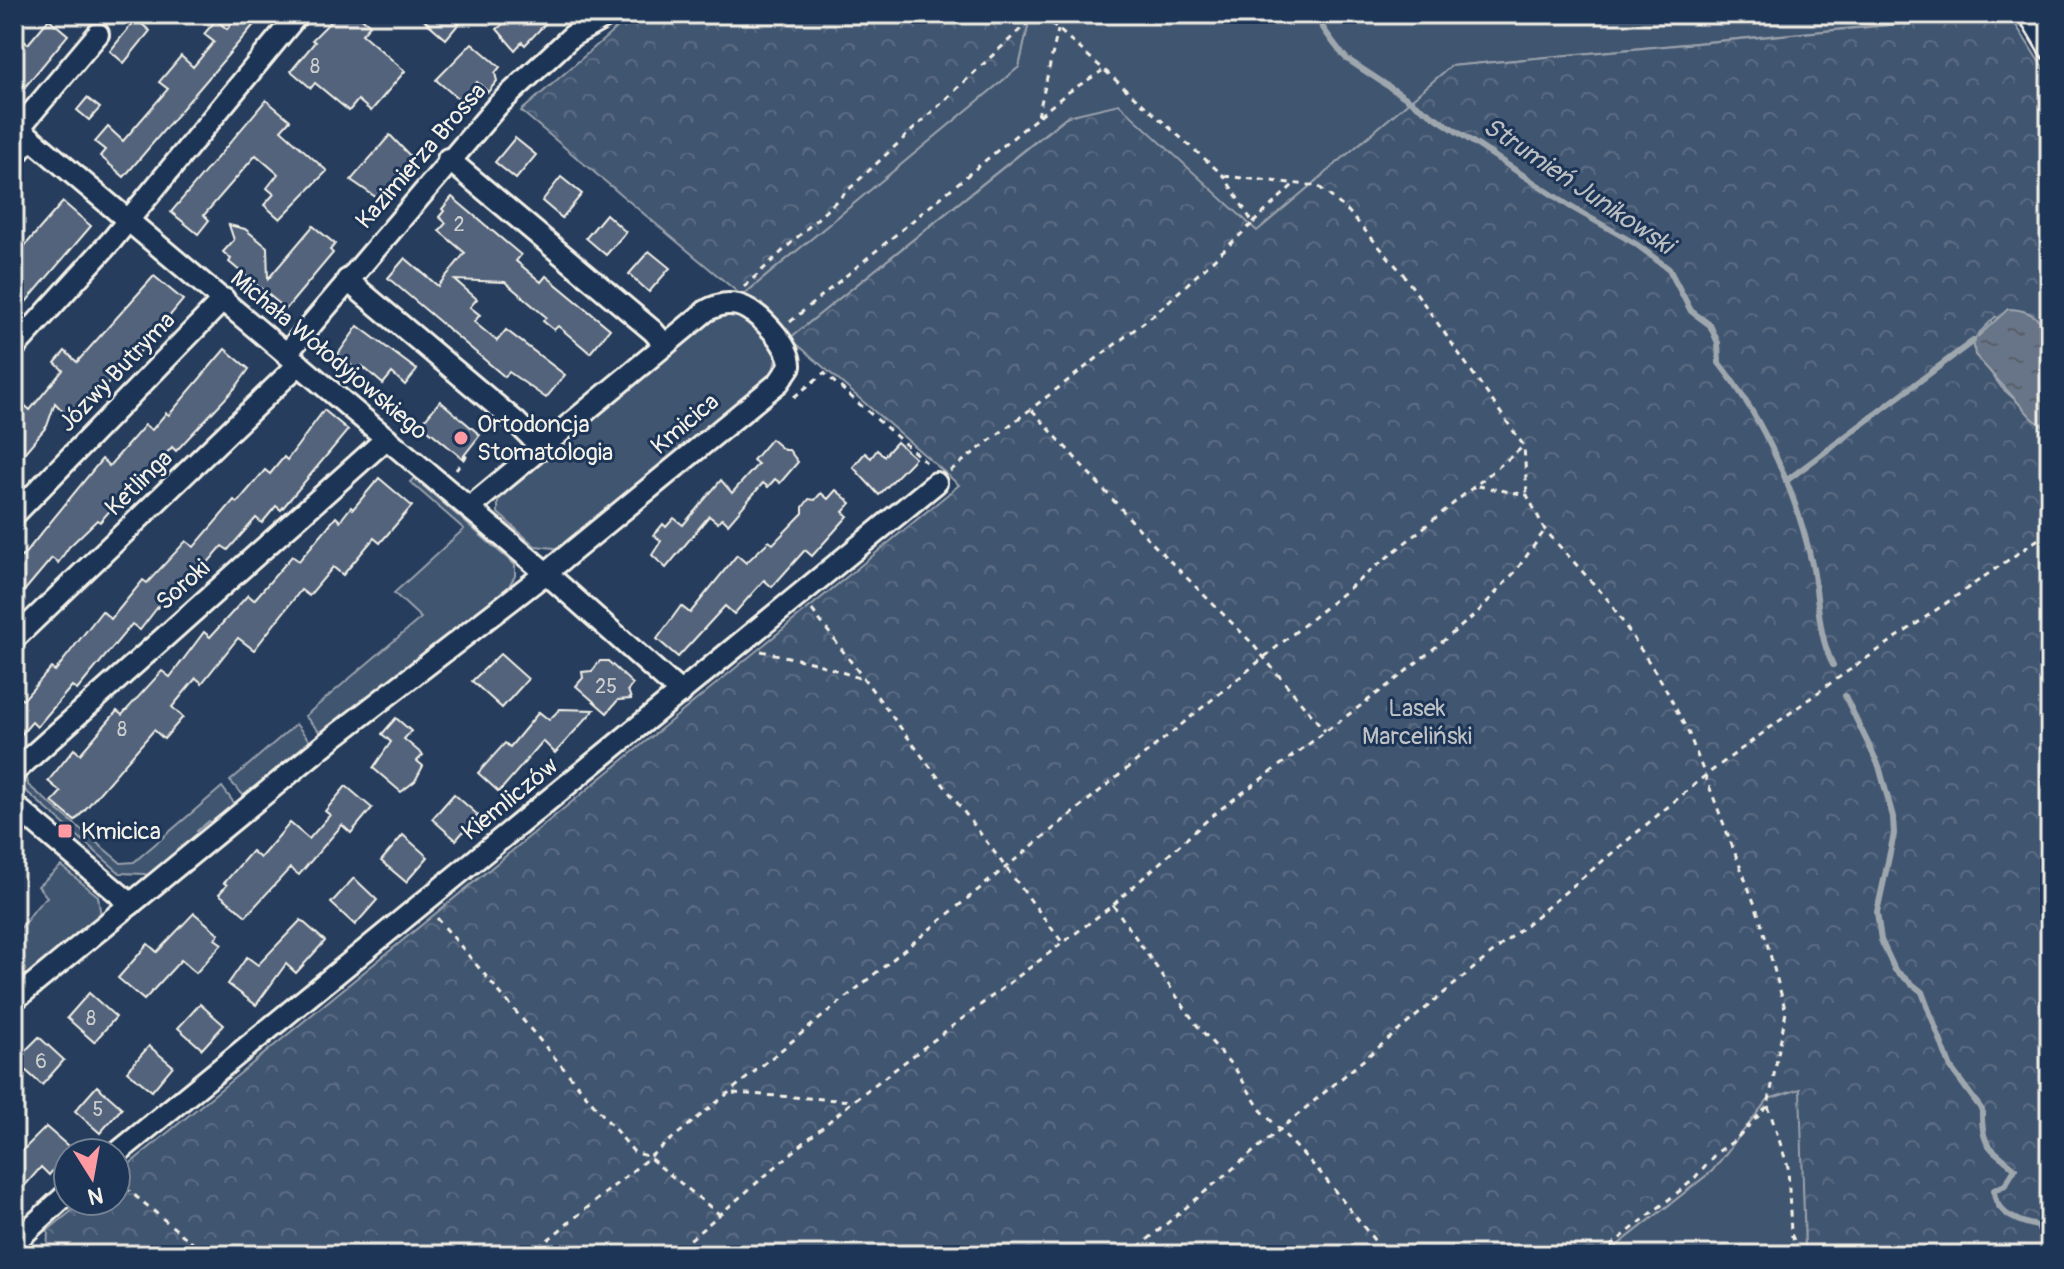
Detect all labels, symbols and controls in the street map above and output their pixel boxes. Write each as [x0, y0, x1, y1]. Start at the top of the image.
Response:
house number: 8 [310, 54, 320, 79]
street label: Kazimierza Brossa [350, 77, 492, 235]
water label: Strumień Junikowski [1477, 111, 1683, 264]
house number: 2 [453, 212, 465, 237]
street label: Michała Wołodyjowskiego [224, 264, 434, 446]
street label: Józwy Butryma [53, 306, 181, 438]
street label: Kmicica [645, 387, 725, 461]
place label: Ortodoncja Stomatologia [477, 410, 613, 467]
marker: Ortodoncja Stomatologia [452, 429, 470, 447]
street label: Ketlinga [99, 444, 179, 522]
street label: Soroki [150, 553, 216, 617]
house number: 25 [595, 674, 617, 699]
park label: Lasek Marceliński [1362, 694, 1472, 751]
house number: 8 [117, 717, 127, 742]
street label: Kiemliczów [456, 751, 564, 847]
place label: Kmicica [81, 817, 161, 846]
marker: Kmicica [56, 822, 74, 840]
house number: 8 [86, 1006, 96, 1031]
house number: 6 [35, 1049, 47, 1074]
house number: 5 [93, 1097, 103, 1122]
north arrow [52, 1137, 132, 1217]
text: N [86, 1180, 106, 1211]

